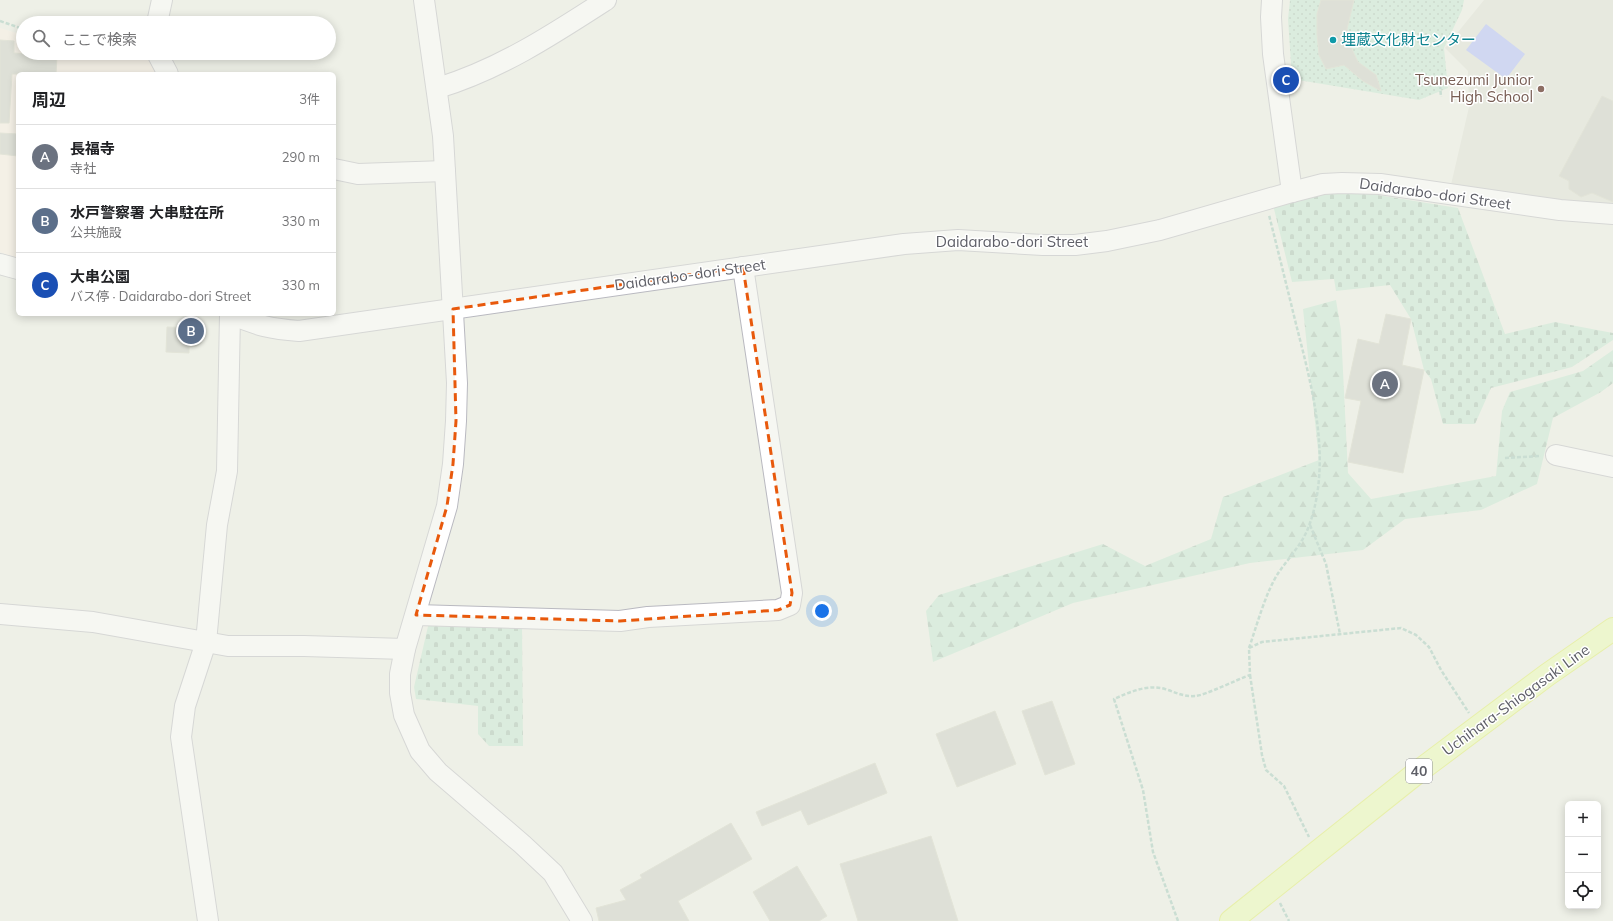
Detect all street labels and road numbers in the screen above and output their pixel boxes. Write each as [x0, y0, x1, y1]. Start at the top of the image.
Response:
street label: Daidarabo-dori Street [1358, 173, 1512, 214]
street label: Daidarabo-dori Street [936, 232, 1088, 251]
street label: Daidarabo-dori Street [613, 254, 767, 295]
street label: Uchihara-Shiogasaki Line [1438, 640, 1593, 760]
road number: 40 [1406, 759, 1432, 783]

